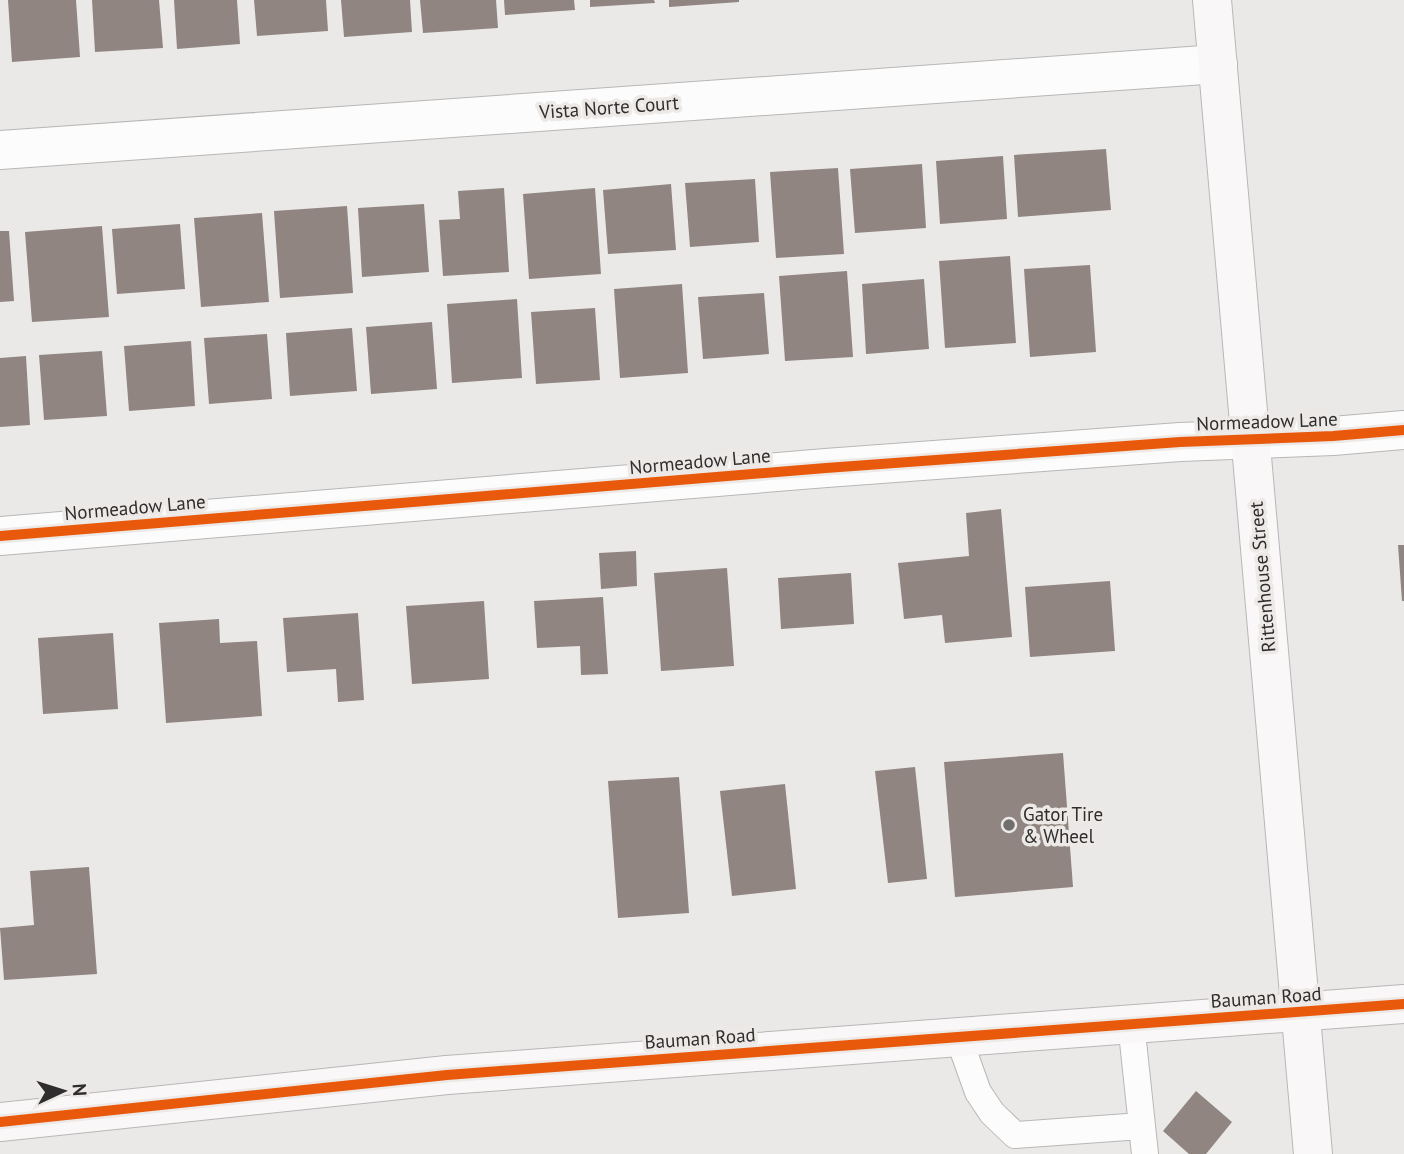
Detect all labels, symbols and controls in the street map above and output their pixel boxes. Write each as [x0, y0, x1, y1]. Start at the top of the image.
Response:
street label: Vista Norte Court [537, 90, 680, 124]
street label: Normeadow Lane [1196, 407, 1338, 435]
street label: Normeadow Lane [628, 443, 772, 479]
street label: Normeadow Lane [63, 489, 207, 525]
street label: Rittenhouse Street [1243, 500, 1281, 653]
place label: Gator Tire & Wheel [1023, 802, 1103, 848]
marker: Gator Tire & Wheel [1001, 817, 1017, 833]
street label: Bauman Road [1210, 981, 1322, 1013]
street label: Bauman Road [644, 1022, 756, 1054]
north arrow [28, 1056, 98, 1126]
text: N [68, 1083, 92, 1097]

